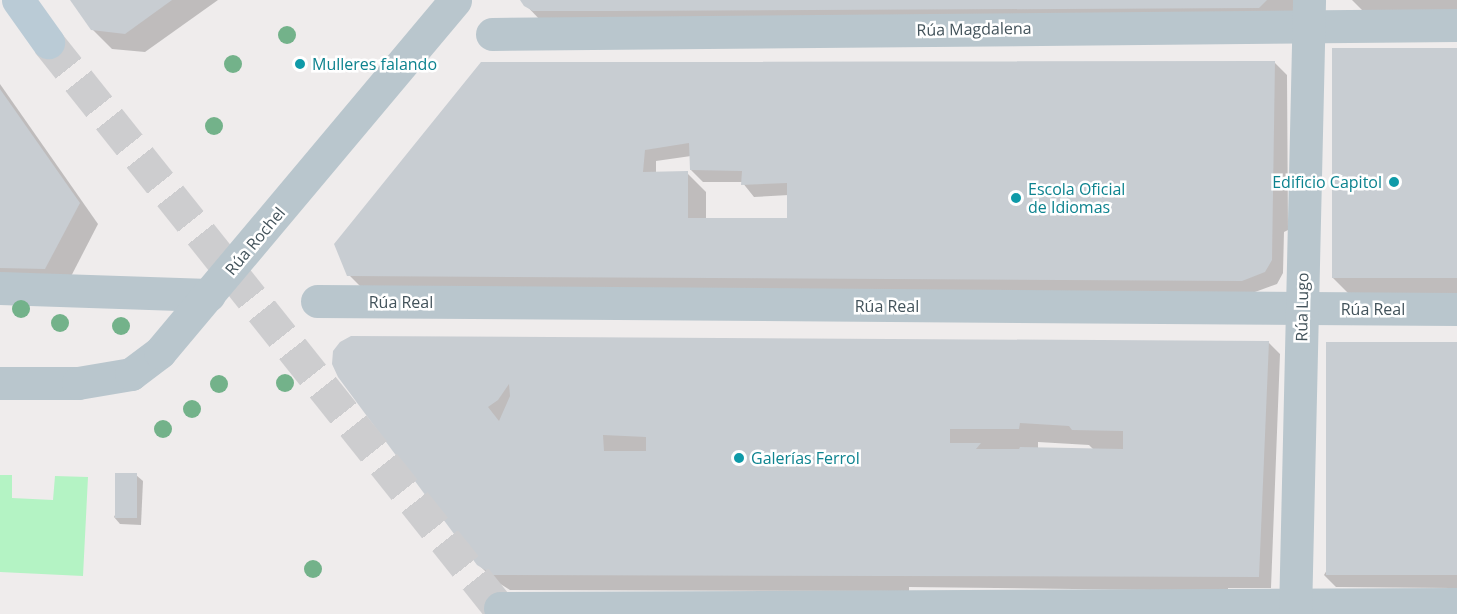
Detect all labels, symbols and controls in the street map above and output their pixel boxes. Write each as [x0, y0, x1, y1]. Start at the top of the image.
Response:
street label: Rúa Magdalena [916, 18, 1032, 40]
place label: Mulleres falando [312, 54, 437, 74]
marker: Mulleres falando [293, 57, 307, 71]
place label: Edificio Capitol [1272, 172, 1382, 192]
marker: Edificio Capitol [1387, 175, 1401, 189]
place label: Escola Oficial de Idiomas [1028, 179, 1125, 217]
marker: Escola Oficial de Idiomas [1009, 191, 1023, 205]
street label: Rúa Rochel [221, 203, 289, 279]
street label: Rúa Lugo [1292, 272, 1312, 342]
street label: Rúa Real [369, 292, 433, 312]
street label: Rúa Real [855, 296, 919, 316]
street label: Rúa Real [1341, 299, 1405, 319]
place label: Galerías Ferrol [751, 448, 860, 468]
marker: Galerías Ferrol [732, 451, 746, 465]

